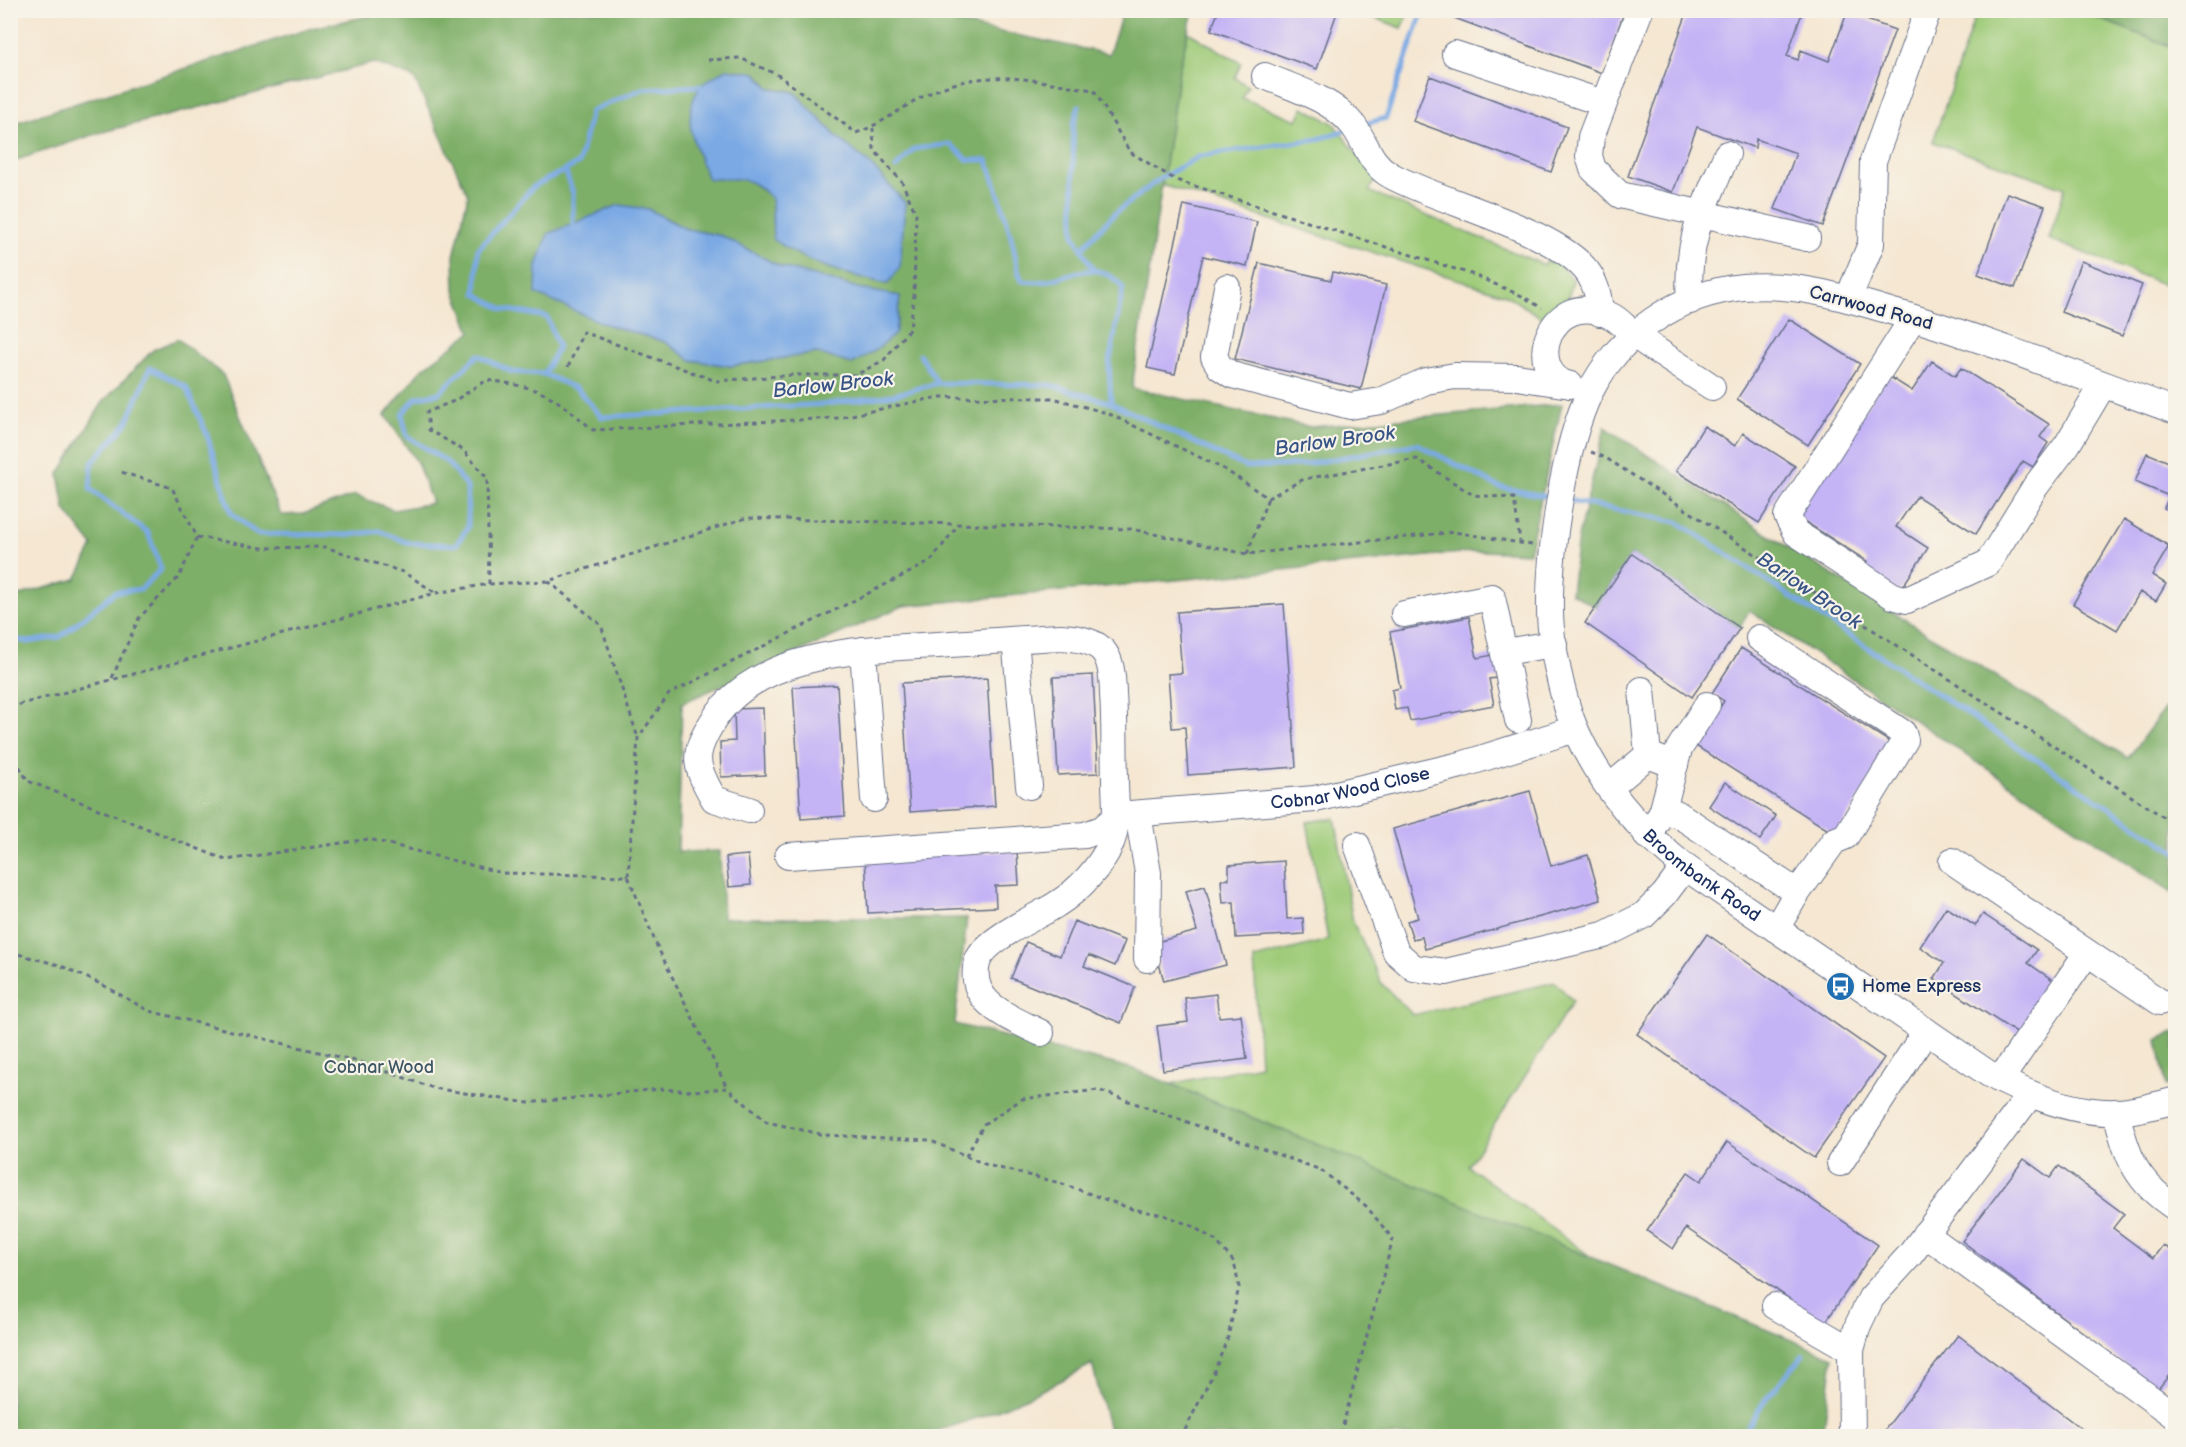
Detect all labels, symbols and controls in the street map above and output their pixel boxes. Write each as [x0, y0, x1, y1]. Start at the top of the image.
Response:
street label: Carrwood Road [1807, 281, 1935, 335]
water label: Barlow Brook [772, 367, 896, 403]
water label: Barlow Brook [1273, 421, 1398, 461]
water label: Barlow Brook [1752, 547, 1867, 635]
street label: Cobnar Wood Close [1270, 762, 1432, 813]
street label: Broombank Road [1638, 825, 1765, 926]
bus stop icon: Home Express [1825, 970, 1857, 1002]
place label: Home Express [1862, 976, 1981, 997]
park label: Cobnar Wood [324, 1057, 434, 1078]

